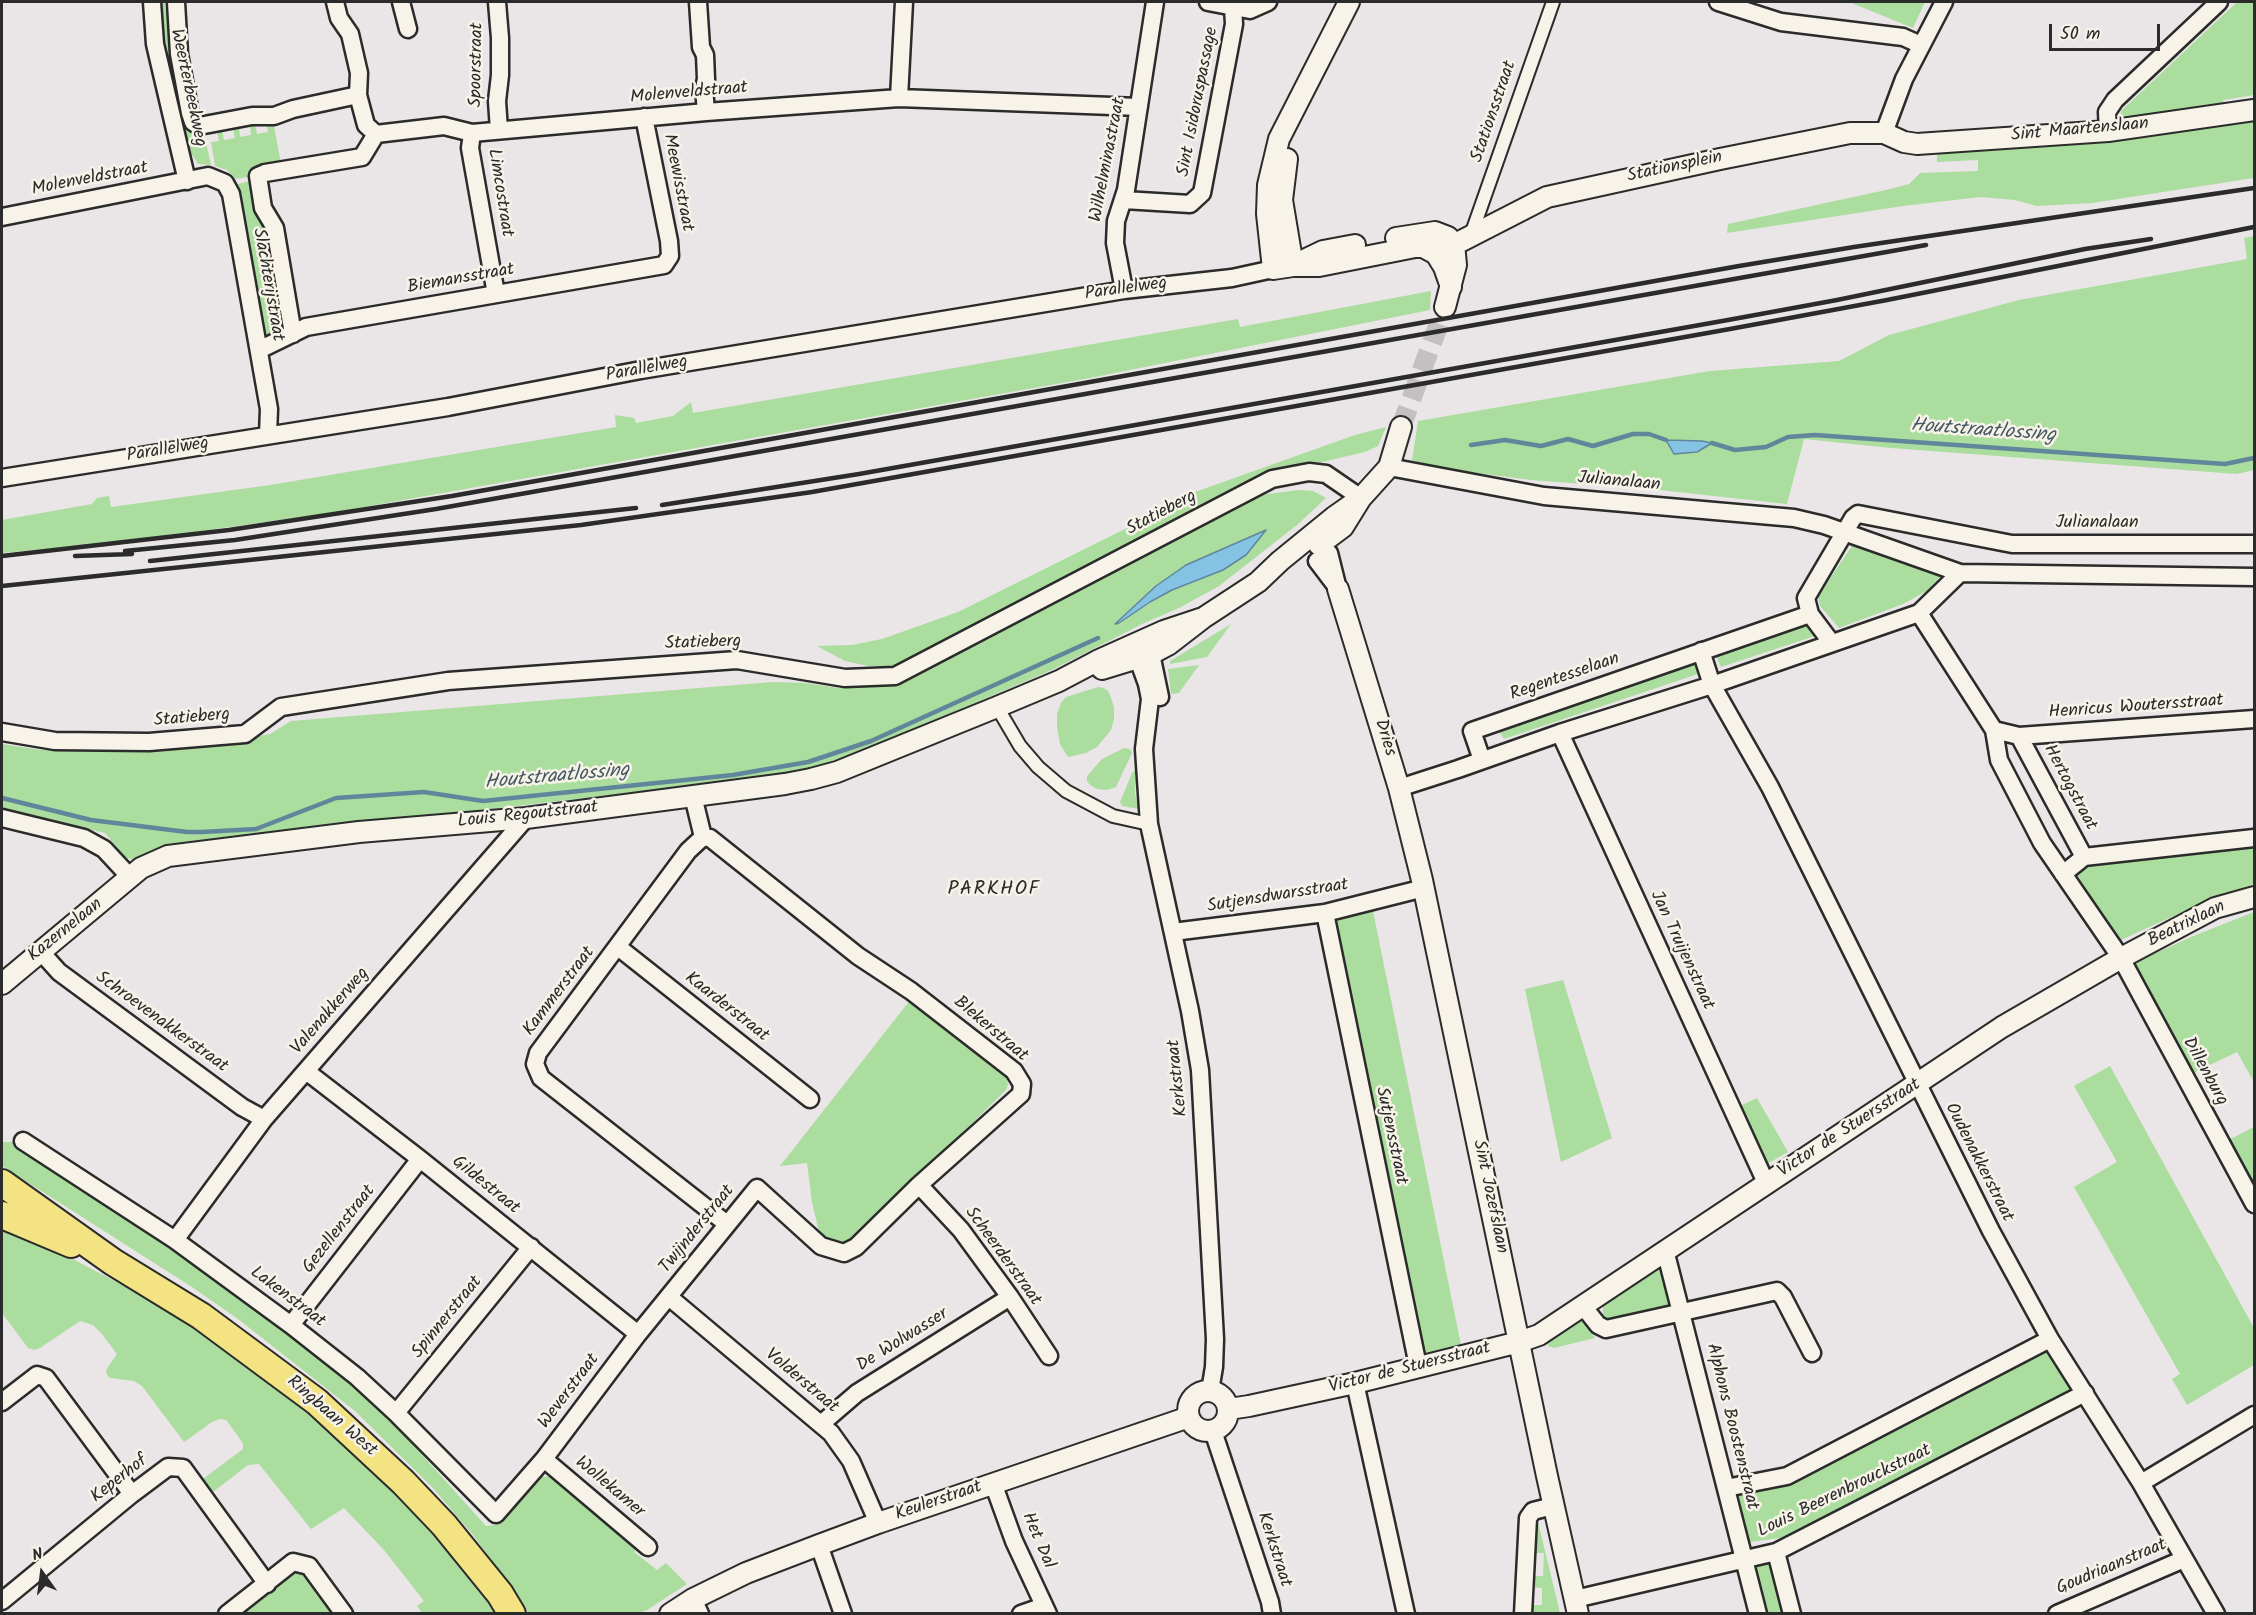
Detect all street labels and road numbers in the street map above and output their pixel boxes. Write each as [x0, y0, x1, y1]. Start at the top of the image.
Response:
street label: Spoorstraat [466, 22, 490, 108]
street label: Sint Isidoruspassage [1174, 25, 1224, 179]
street label: Weerterbeekweg [164, 27, 210, 149]
street label: Stationsstraat [1468, 58, 1522, 166]
street label: Molenveldstraat [629, 78, 749, 110]
street label: Wilhelminastraat [1086, 96, 1132, 224]
street label: Sint Maartenslaan [2010, 114, 2150, 148]
street label: Meewisstraat [657, 132, 697, 234]
street label: Limcostraat [481, 147, 517, 239]
street label: Stationsplein [1625, 147, 1725, 189]
street label: Molenveldstraat [30, 158, 150, 202]
street label: Slachterijstraat [246, 227, 288, 343]
street label: Biemansstraat [406, 260, 516, 300]
street label: Parallelweg [1084, 274, 1168, 306]
street label: Parallelweg [604, 352, 690, 388]
street label: Parallelweg [125, 434, 211, 468]
street label: Julianalaan [1577, 469, 1661, 497]
street label: Statieberg [1123, 487, 1201, 541]
street label: Julianalaan [2055, 513, 2139, 535]
street label: Statieberg [664, 632, 742, 656]
street label: Regentesselaan [1507, 649, 1623, 707]
street label: Henricus Woutersstraat [2048, 691, 2224, 725]
street label: Statieberg [153, 705, 231, 733]
street label: Dries [1368, 717, 1400, 759]
street label: Hertogstraat [2037, 741, 2101, 835]
street label: Louis Regoutstraat [457, 798, 599, 834]
street label: Sutjensdwarsstraat [1206, 875, 1350, 919]
street label: Jan Truijenstraat [1644, 888, 1718, 1014]
street label: Kazernelaan [24, 894, 108, 968]
street label: Beatrixlaan [2145, 897, 2229, 953]
street label: Kammerstraat [519, 943, 601, 1041]
street label: Valenakkerweg [287, 964, 375, 1060]
street label: Schroevenakkerstraat [91, 968, 231, 1078]
street label: Kaarderstraat [680, 968, 772, 1048]
street label: Blekerstraat [948, 993, 1032, 1067]
street label: Dillenburg [2176, 1034, 2232, 1110]
street label: Kerkstraat [1164, 1038, 1194, 1118]
street label: Victor de Stuersstraat [1775, 1075, 1925, 1183]
street label: Sutjensstraat [1369, 1085, 1411, 1187]
street label: Oudenakkerstraat [1939, 1100, 2017, 1226]
street label: Sint Jozefslaan [1466, 1138, 1512, 1256]
street label: Gildestraat [447, 1152, 523, 1220]
street label: Twijnderstraat [656, 1181, 740, 1279]
street label: Gezellenstraat [299, 1182, 381, 1278]
street label: Scheerderstraat [959, 1203, 1045, 1311]
street label: Lakenstraat [245, 1263, 329, 1333]
street label: Spinnerstraat [408, 1272, 488, 1364]
street label: De Wolwasser [853, 1304, 953, 1378]
street label: Victor de Stuersstraat [1327, 1338, 1493, 1400]
street label: Alphons Boostenstraat [1700, 1342, 1762, 1512]
street label: Volderstraat [760, 1345, 842, 1419]
street label: Weverstraat [535, 1350, 605, 1434]
street label: Ringbaan West [281, 1372, 381, 1462]
street label: Louis Beerenbrouckstraat [1755, 1441, 1935, 1543]
street label: Keperhof [87, 1451, 153, 1509]
street label: Wollekamer [570, 1453, 648, 1523]
street label: Keulerstraat [893, 1477, 985, 1527]
street label: Het Dal [1016, 1510, 1058, 1572]
street label: Kerkstraat [1251, 1510, 1295, 1590]
street label: Goudriaanstraat [2053, 1535, 2171, 1601]

